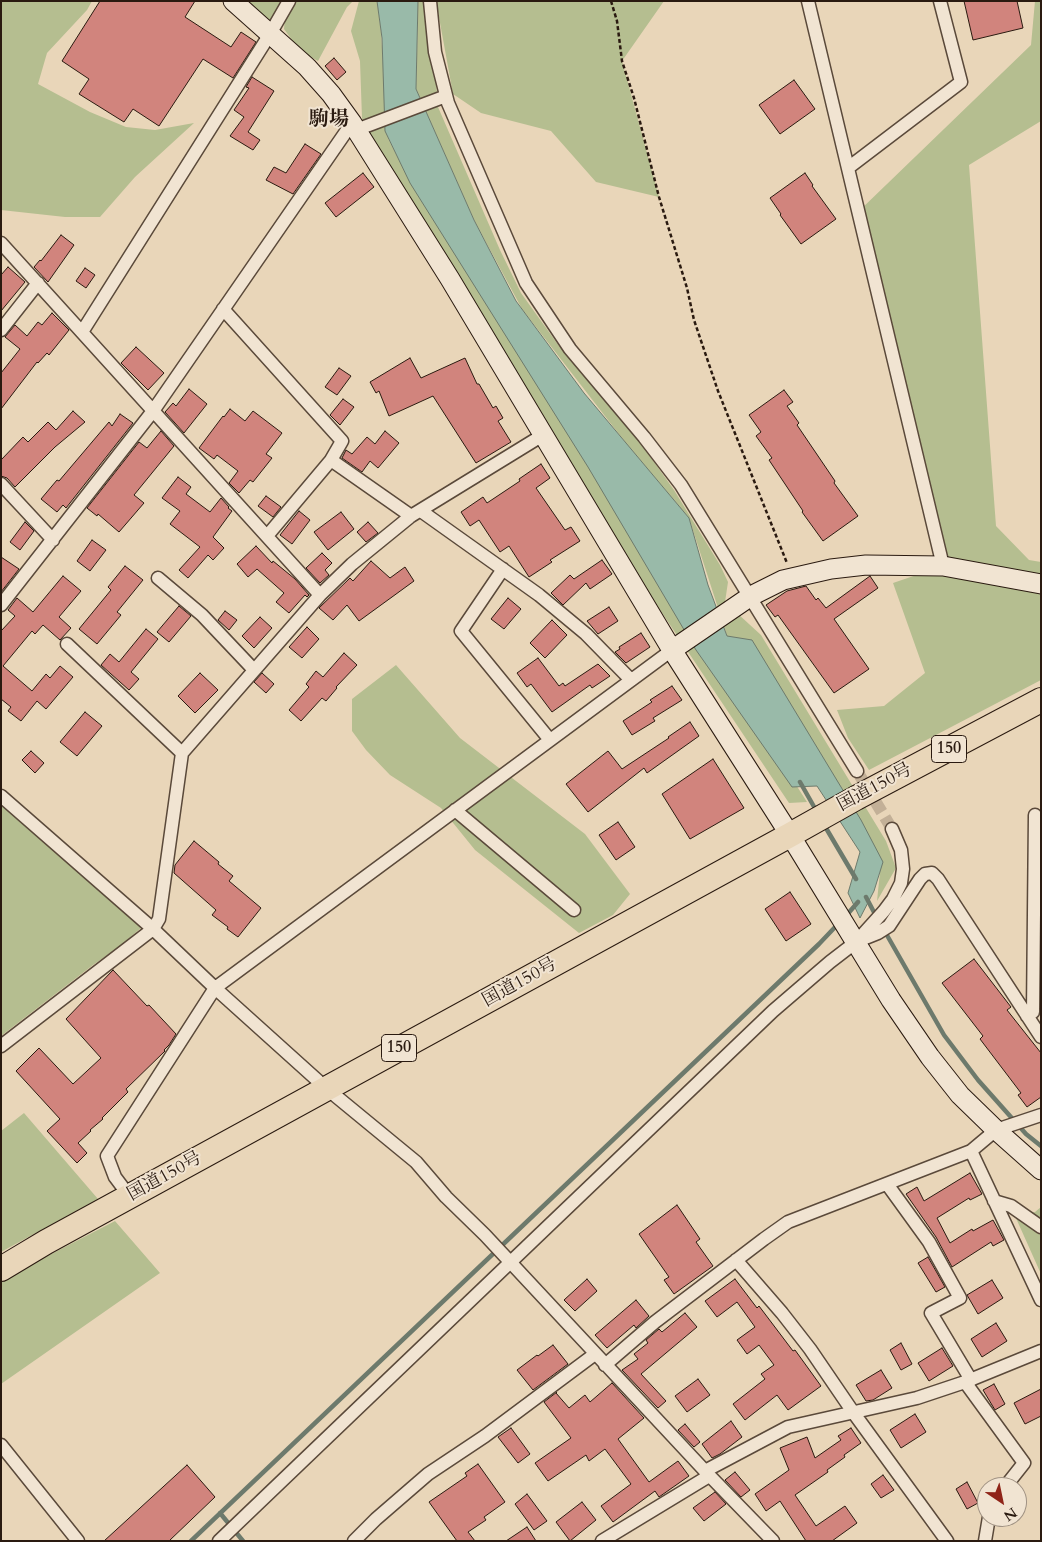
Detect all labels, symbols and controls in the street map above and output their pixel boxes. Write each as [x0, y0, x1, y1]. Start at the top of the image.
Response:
district label: 駒場 [309, 108, 349, 132]
road number: 150 [932, 736, 966, 762]
street label: 国道150号 [834, 759, 916, 817]
street label: 国道150号 [479, 954, 561, 1012]
road number: 150 [382, 1034, 416, 1062]
street label: 国道150号 [124, 1148, 206, 1206]
north arrow [977, 1477, 1027, 1527]
text: N [1000, 1503, 1020, 1525]

